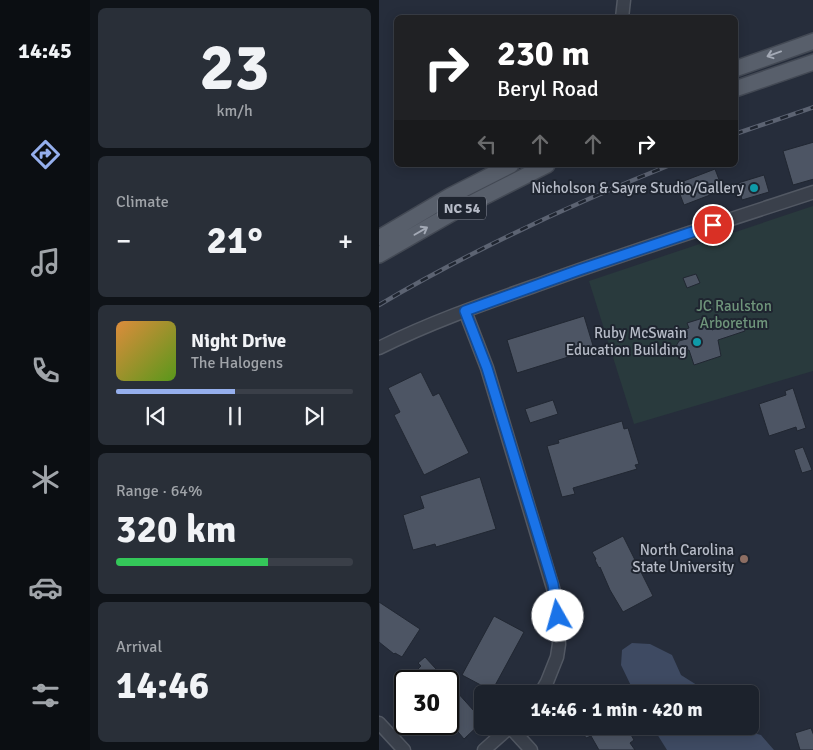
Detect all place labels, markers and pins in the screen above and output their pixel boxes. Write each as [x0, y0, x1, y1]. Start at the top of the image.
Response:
place label: Nicholson & Sayre Studio/Gallery [531, 179, 744, 197]
marker: Nicholson & Sayre Studio/Gallery [748, 182, 760, 194]
pin [692, 204, 734, 246]
place label: Ruby McSwain Education Building [566, 324, 687, 359]
marker: Ruby McSwain Education Building [691, 336, 703, 348]
place label: North Carolina State University [632, 541, 734, 576]
marker: North Carolina State University [738, 553, 750, 565]

